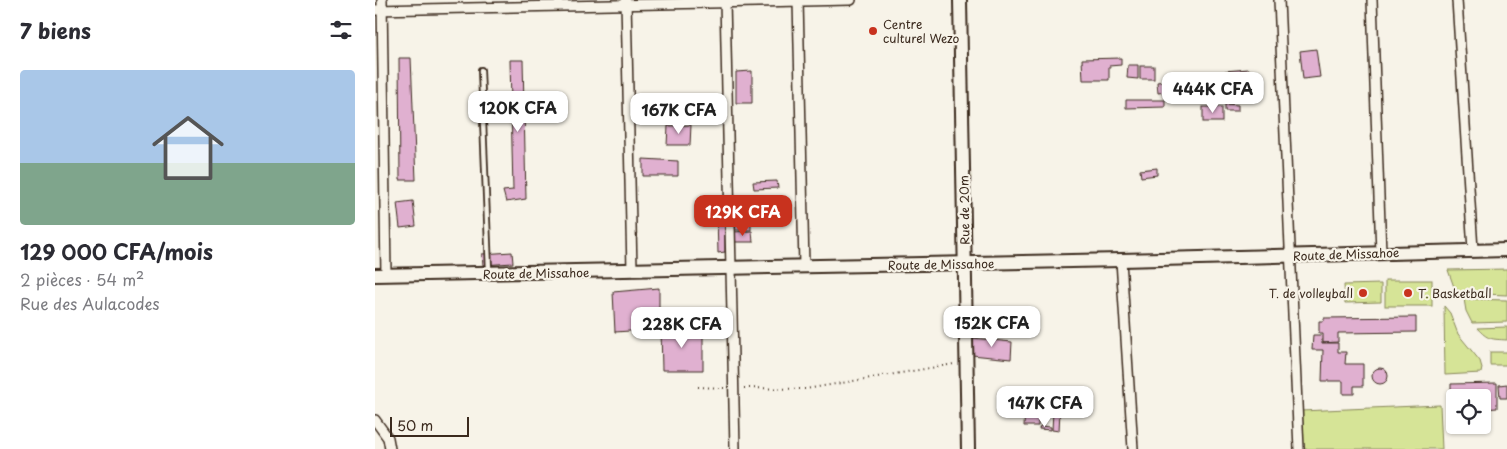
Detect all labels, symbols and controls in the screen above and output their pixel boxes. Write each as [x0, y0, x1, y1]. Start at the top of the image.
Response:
text: 7 biens [20, 14, 91, 46]
place label: Centre culturel Wezo [883, 15, 959, 47]
icon: filters [327, 16, 355, 44]
marker: Centre culturel Wezo [867, 25, 879, 37]
pin: 444K CFA [1161, 72, 1265, 114]
text: 444K CFA [1173, 76, 1253, 100]
pin: 120K CFA [466, 90, 570, 133]
pin: 167K CFA [627, 92, 731, 135]
text: 120K CFA [479, 95, 557, 119]
text: 167K CFA [641, 97, 717, 121]
icon: home [143, 103, 233, 193]
street label: Rue de 20m [954, 175, 974, 245]
pin: 129K CFA [691, 194, 795, 237]
text: 129K CFA [705, 199, 781, 223]
text: 129 000 CFA/mois [20, 235, 213, 267]
street label: Route de Missahoe [1292, 243, 1400, 265]
street label: Route de Missahoe [888, 254, 994, 274]
street label: Route de Missahoe [483, 263, 589, 283]
text: 2 pièces · 54 m² [20, 267, 144, 291]
place label: T. de volleyball [1269, 284, 1353, 302]
place label: T. Basketball [1418, 284, 1492, 302]
marker: T. de volleyball [1357, 287, 1369, 299]
marker: T. Basketball [1402, 287, 1414, 299]
text: Rue des Aulacodes [20, 291, 160, 315]
pin: 228K CFA [630, 306, 734, 349]
pin: 152K CFA [940, 306, 1044, 348]
text: 152K CFA [954, 310, 1030, 334]
text: 228K CFA [642, 311, 722, 335]
pin: 147K CFA [993, 386, 1097, 428]
map controls [1446, 389, 1491, 434]
button: locate [1446, 389, 1491, 434]
text: 147K CFA [1007, 390, 1083, 414]
scale bar [390, 414, 469, 437]
text: 50 m [397, 415, 433, 436]

